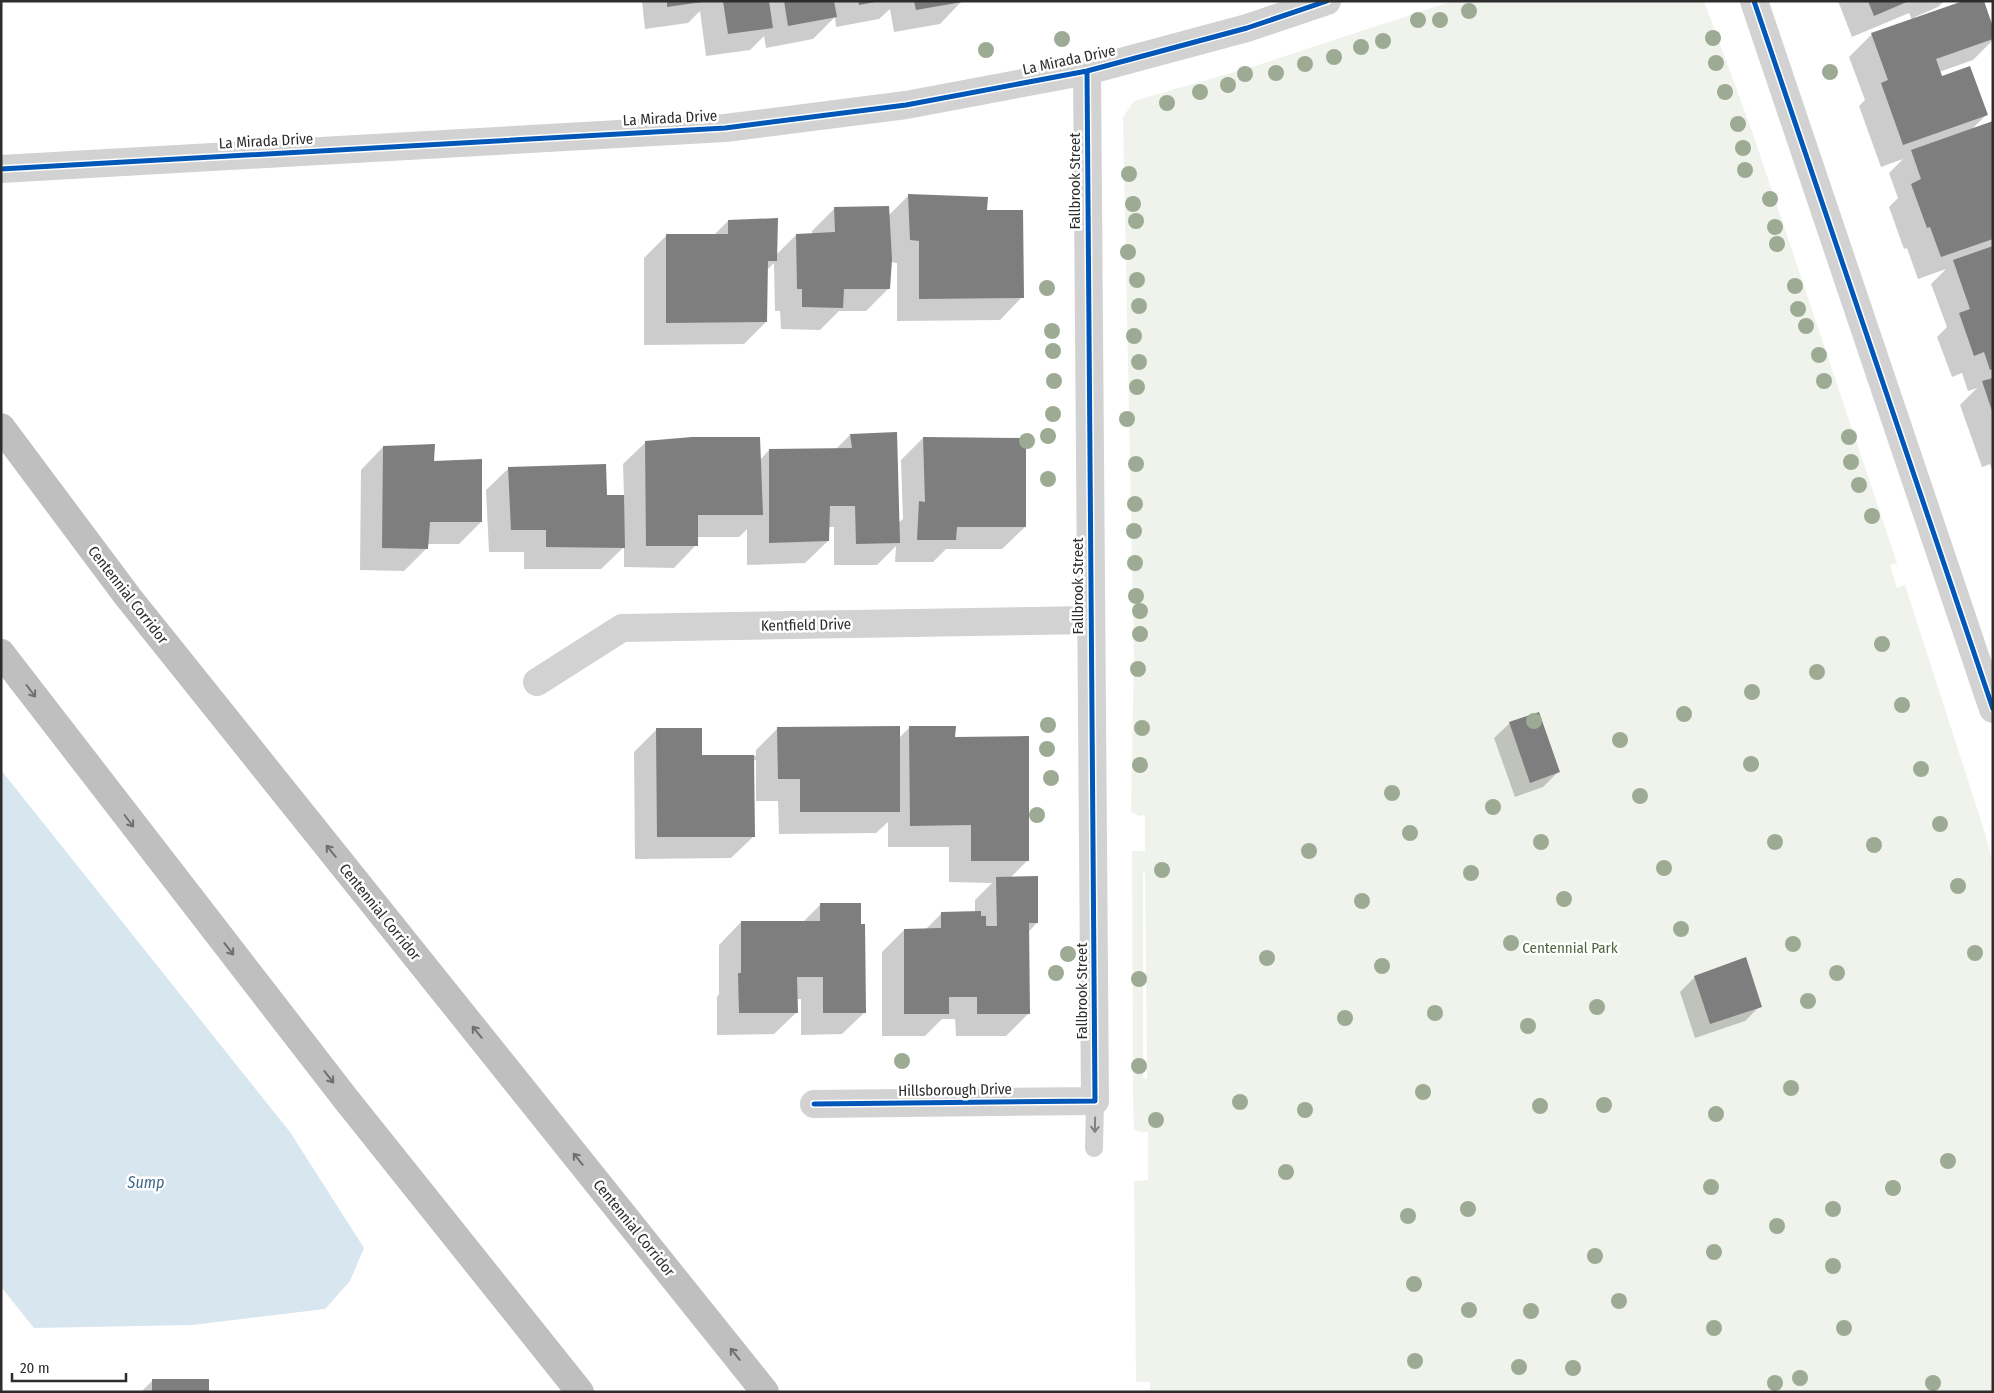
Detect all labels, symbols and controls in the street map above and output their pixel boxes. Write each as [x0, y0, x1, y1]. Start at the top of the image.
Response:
street label: La Mirada Drive [1021, 41, 1117, 79]
street label: La Mirada Drive [622, 107, 718, 129]
street label: La Mirada Drive [218, 130, 314, 152]
street label: Fallbrook Street [1066, 133, 1084, 229]
street label: Fallbrook Street [1069, 538, 1087, 634]
street label: Centennial Corridor [84, 542, 172, 648]
street label: Kentfield Drive [761, 615, 851, 635]
one-way arrow [26, 684, 36, 698]
one-way arrow [124, 814, 135, 827]
one-way arrow [326, 844, 337, 857]
street label: Centennial Corridor [335, 860, 425, 965]
park label: Centennial Park [1522, 939, 1618, 957]
one-way arrow [224, 942, 234, 956]
street label: Fallbrook Street [1073, 943, 1091, 1039]
one-way arrow [471, 1026, 482, 1039]
one-way arrow [323, 1070, 334, 1083]
street label: Hillsborough Drive [898, 1080, 1012, 1100]
one-way arrow [1090, 1116, 1100, 1132]
one-way arrow [573, 1153, 584, 1166]
water label: Sump [127, 1173, 164, 1192]
street label: Centennial Corridor [589, 1176, 679, 1281]
one-way arrow [729, 1348, 740, 1361]
scale bar [12, 1350, 126, 1382]
text: 20 m [20, 1359, 50, 1377]

